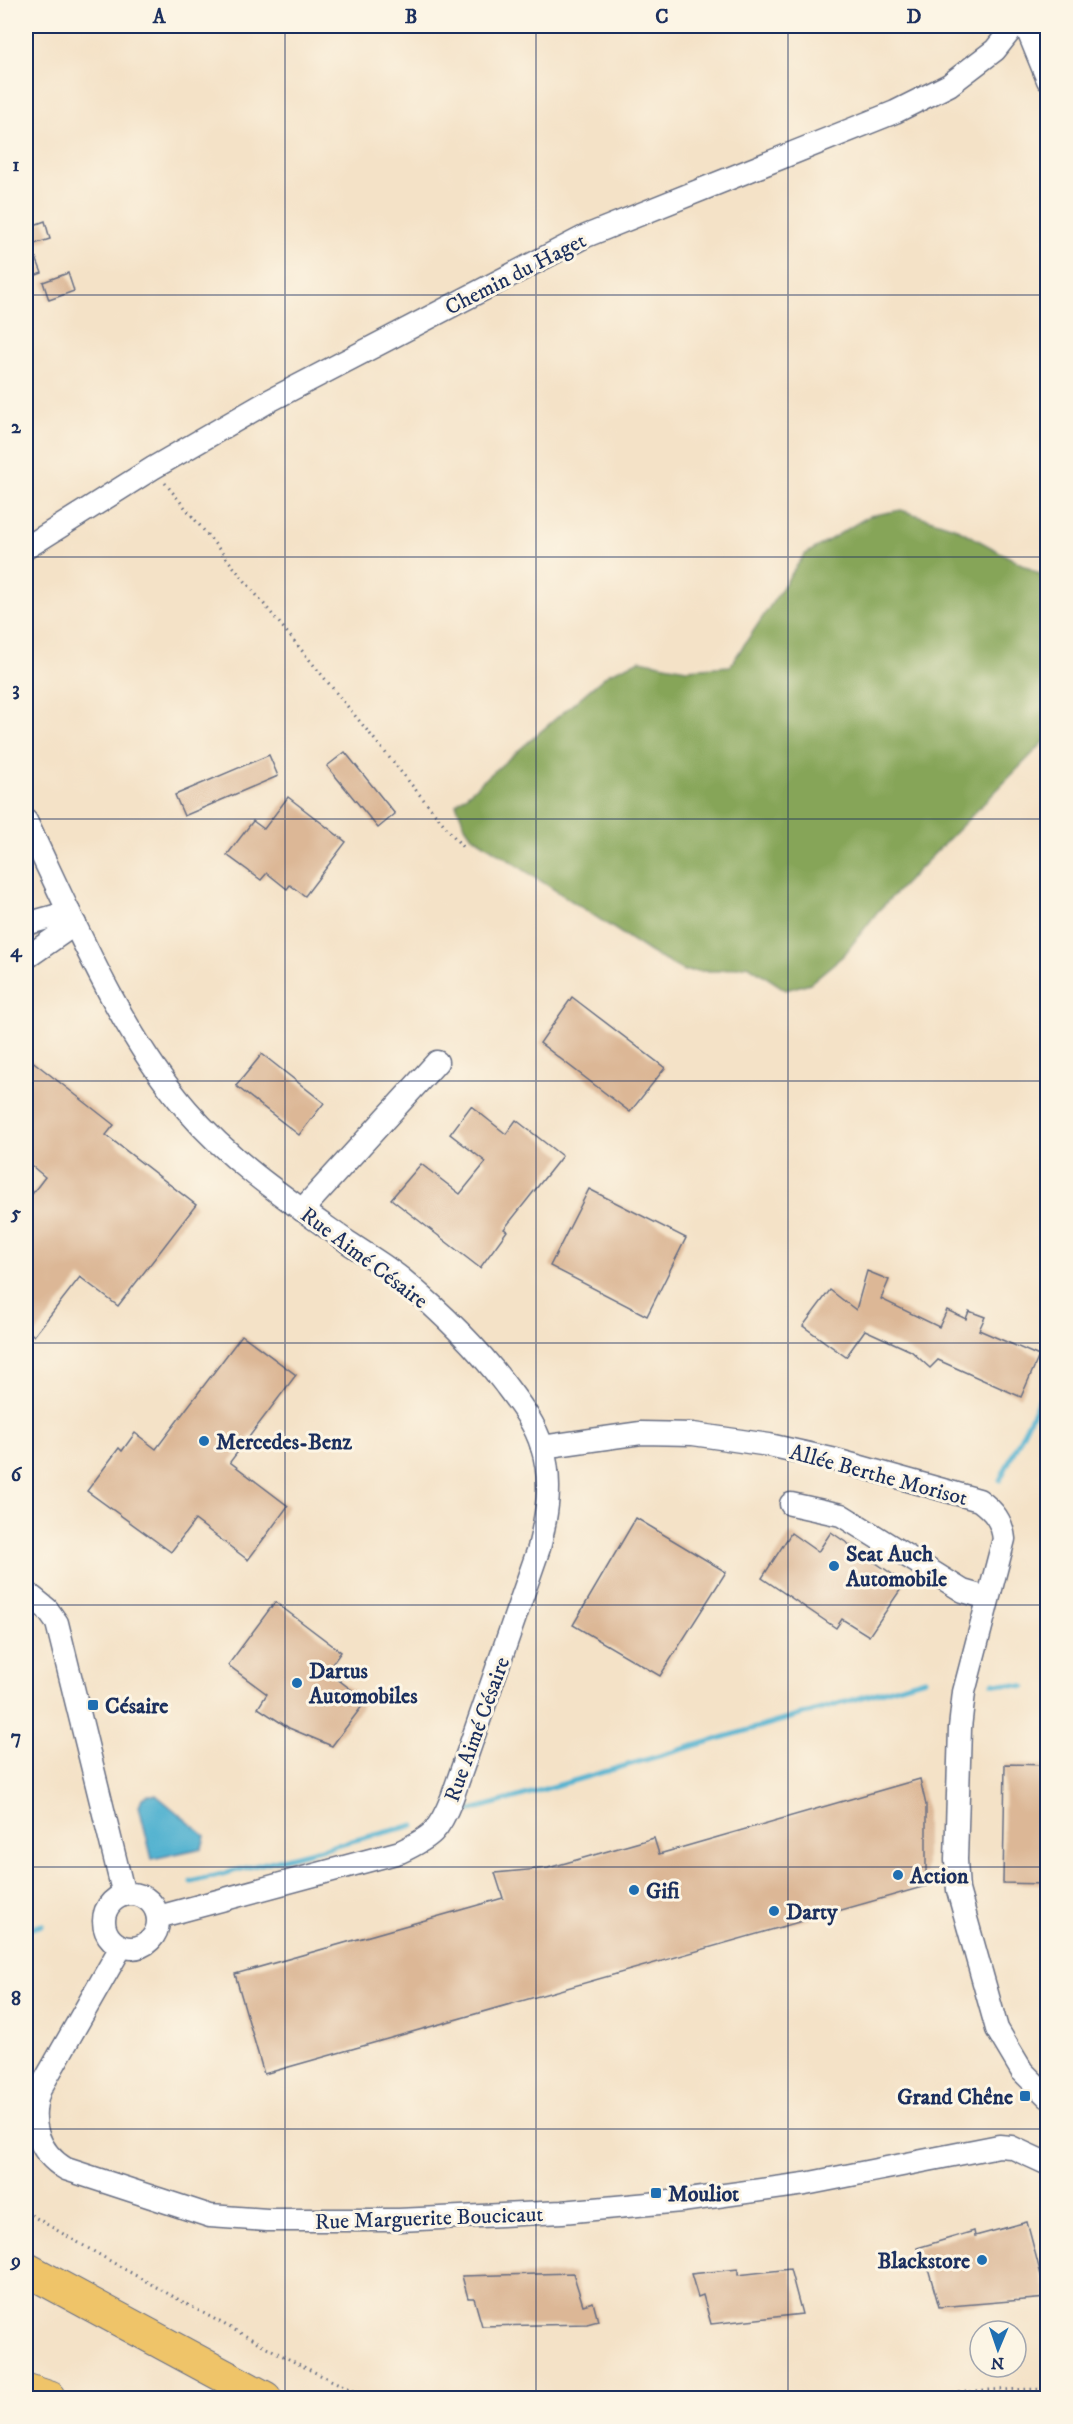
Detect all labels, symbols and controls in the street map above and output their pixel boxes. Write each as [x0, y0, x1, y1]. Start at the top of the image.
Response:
text: A [152, 5, 167, 30]
text: B [405, 5, 417, 30]
text: C [655, 5, 669, 30]
text: D [907, 5, 922, 30]
text: 1 [12, 153, 20, 178]
street label: Chemin du Haget [441, 227, 591, 321]
text: 2 [11, 415, 22, 440]
text: 3 [12, 677, 20, 702]
text: 4 [10, 939, 23, 964]
text: 5 [10, 1201, 21, 1226]
street label: Rue Aimé Césaire [295, 1202, 433, 1315]
place label: Mercedes-Benz [216, 1429, 352, 1456]
marker: Mercedes-Benz [197, 1434, 211, 1448]
street label: Allée Berthe Morisot [787, 1439, 970, 1512]
text: 6 [11, 1463, 23, 1488]
place label: Seat Auch Automobile [845, 1541, 947, 1593]
marker: Seat Auch Automobile [827, 1559, 841, 1573]
street label: Rue Aimé Césaire [439, 1653, 516, 1806]
place label: Dartus Automobiles [308, 1658, 418, 1710]
marker: Dartus Automobiles [290, 1676, 304, 1690]
place label: Césaire [105, 1693, 168, 1720]
marker: Césaire [86, 1698, 100, 1712]
text: 7 [11, 1725, 21, 1750]
place label: Action [909, 1863, 969, 1890]
marker: Action [891, 1868, 905, 1882]
place label: Gifi [646, 1878, 680, 1905]
marker: Gifi [627, 1883, 641, 1897]
place label: Darty [786, 1899, 838, 1926]
marker: Darty [767, 1904, 781, 1918]
text: 8 [11, 1987, 21, 2012]
place label: Grand Chêne [897, 2084, 1013, 2111]
marker: Grand Chêne [1018, 2089, 1032, 2103]
place label: Mouliot [668, 2181, 739, 2208]
marker: Mouliot [649, 2186, 663, 2200]
street label: Rue Marguerite Boucicaut [314, 2201, 544, 2236]
place label: Blackstore [878, 2248, 970, 2275]
text: 9 [9, 2249, 21, 2274]
marker: Blackstore [975, 2253, 989, 2267]
north arrow [968, 2319, 1028, 2379]
text: N [991, 2353, 1004, 2373]

